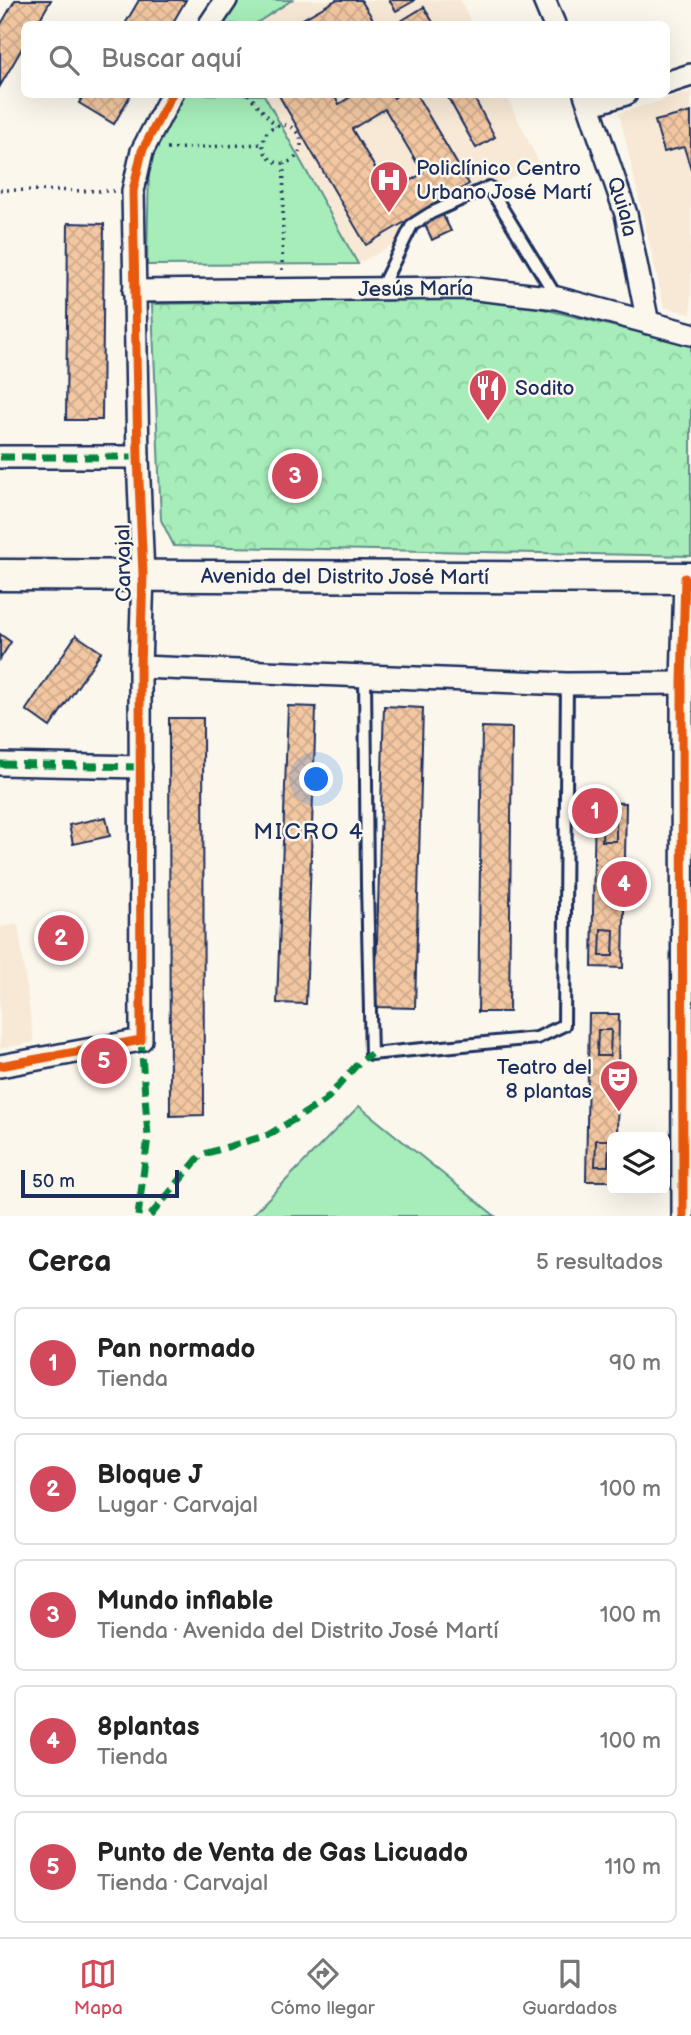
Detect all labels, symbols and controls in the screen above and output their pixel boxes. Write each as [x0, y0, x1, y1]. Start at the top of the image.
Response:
search box [21, 21, 670, 98]
icon: search [45, 41, 83, 79]
text: Buscar aquí [101, 44, 242, 75]
place label: Policlínico Centro Urbano José Martí [416, 156, 592, 205]
hospital icon: Policlínico Centro Urbano José Martí [368, 159, 410, 214]
street label: Quiala [601, 174, 642, 239]
street label: Jesús María [358, 276, 475, 302]
restaurant icon: Sodito [467, 367, 509, 422]
place label: Sodito [515, 376, 574, 401]
pin: 3 [272, 450, 318, 502]
street label: Carvajal [110, 524, 137, 602]
street label: Avenida del Distrito José Martí [201, 564, 490, 590]
your location [299, 762, 333, 796]
pin: 1 [572, 785, 618, 837]
district label: MICRO 4 [253, 818, 365, 846]
pin: 4 [601, 858, 647, 910]
pin: 2 [38, 912, 84, 964]
pin: 5 [81, 1035, 127, 1087]
place label: Teatro del 8 plantas [497, 1055, 592, 1104]
theatre icon: Teatro del 8 plantas [598, 1058, 640, 1113]
map controls [607, 1132, 670, 1195]
button: layers [607, 1132, 670, 1195]
scale bar [21, 1167, 178, 1199]
text: 50 m [32, 1170, 75, 1193]
text: Cerca [28, 1244, 111, 1280]
text: 5 resultados [536, 1248, 663, 1276]
text: Pan normado [97, 1334, 255, 1365]
text: 1 [48, 1349, 58, 1377]
text: 90 m [609, 1349, 661, 1377]
text: Tienda [97, 1365, 168, 1393]
text: Bloque J [97, 1460, 202, 1491]
text: 2 [46, 1475, 60, 1503]
text: 100 m [600, 1475, 661, 1503]
text: Lugar · Carvajal [97, 1491, 258, 1519]
text: Mundo inflable [97, 1586, 273, 1617]
text: 3 [46, 1601, 60, 1629]
text: 100 m [600, 1601, 661, 1629]
text: Tienda · Avenida del Distrito José Martí [97, 1617, 499, 1645]
text: 8plantas [97, 1712, 200, 1743]
text: 4 [46, 1727, 60, 1755]
text: 100 m [600, 1727, 661, 1755]
text: Tienda [97, 1743, 168, 1771]
text: Punto de Venta de Gas Licuado [97, 1838, 468, 1869]
text: 5 [46, 1853, 60, 1881]
text: 110 m [604, 1853, 661, 1881]
text: Tienda · Carvajal [97, 1869, 268, 1897]
tab: Mapa [74, 1955, 123, 2020]
tab: Cómo llegar [270, 1955, 375, 2020]
tab: Guardados [522, 1955, 617, 2020]

